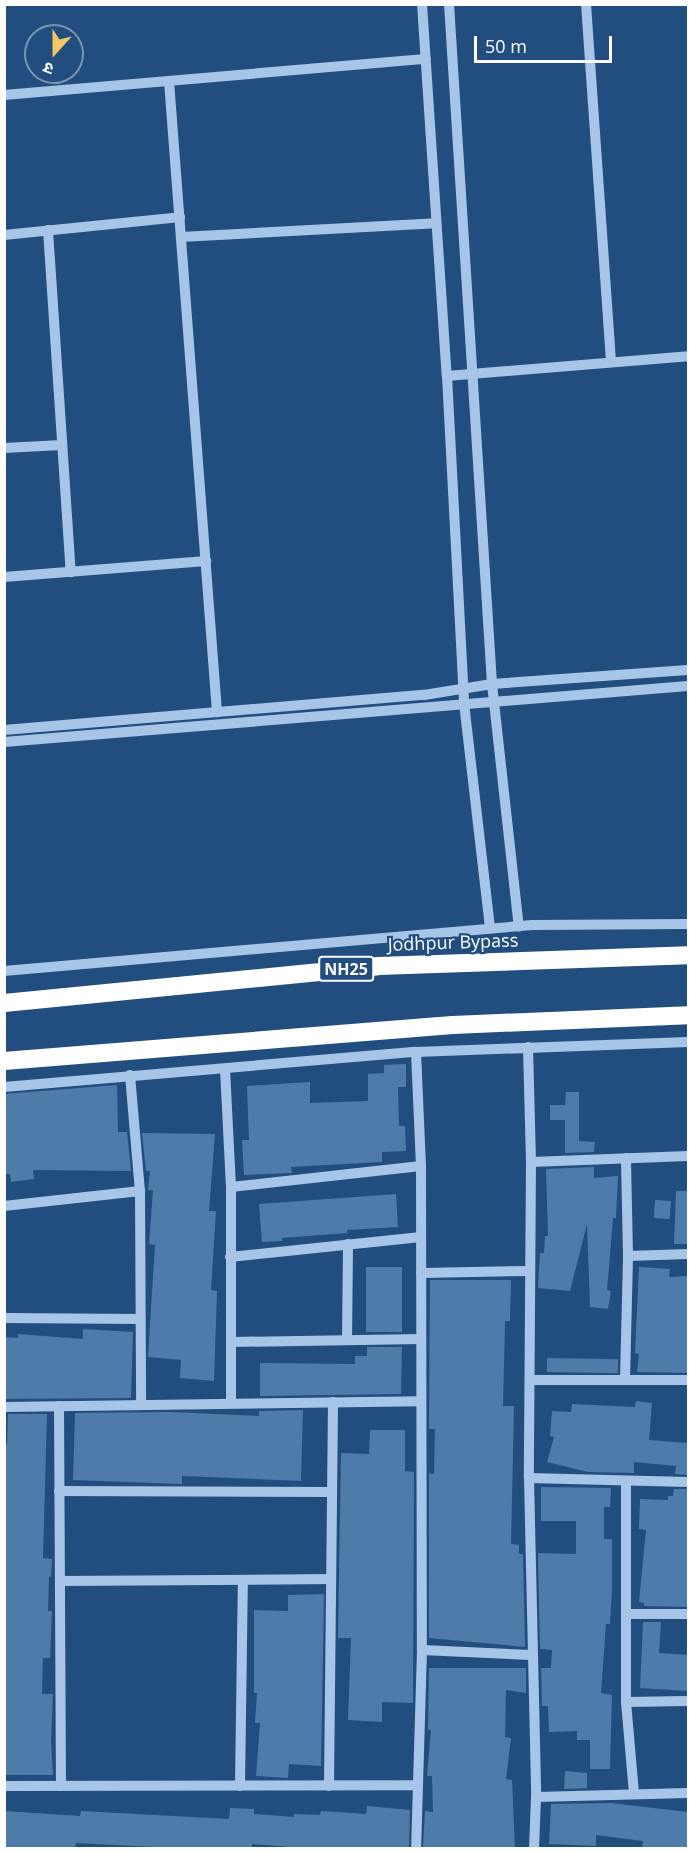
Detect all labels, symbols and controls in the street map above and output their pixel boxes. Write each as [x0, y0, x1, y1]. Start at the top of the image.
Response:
north arrow [24, 24, 84, 84]
scale bar [477, 24, 615, 62]
text: 50 m [485, 34, 527, 58]
text: उ [40, 57, 57, 81]
street label: Jodhpur Bypass [387, 929, 519, 955]
road number: NH25 [318, 956, 374, 982]

